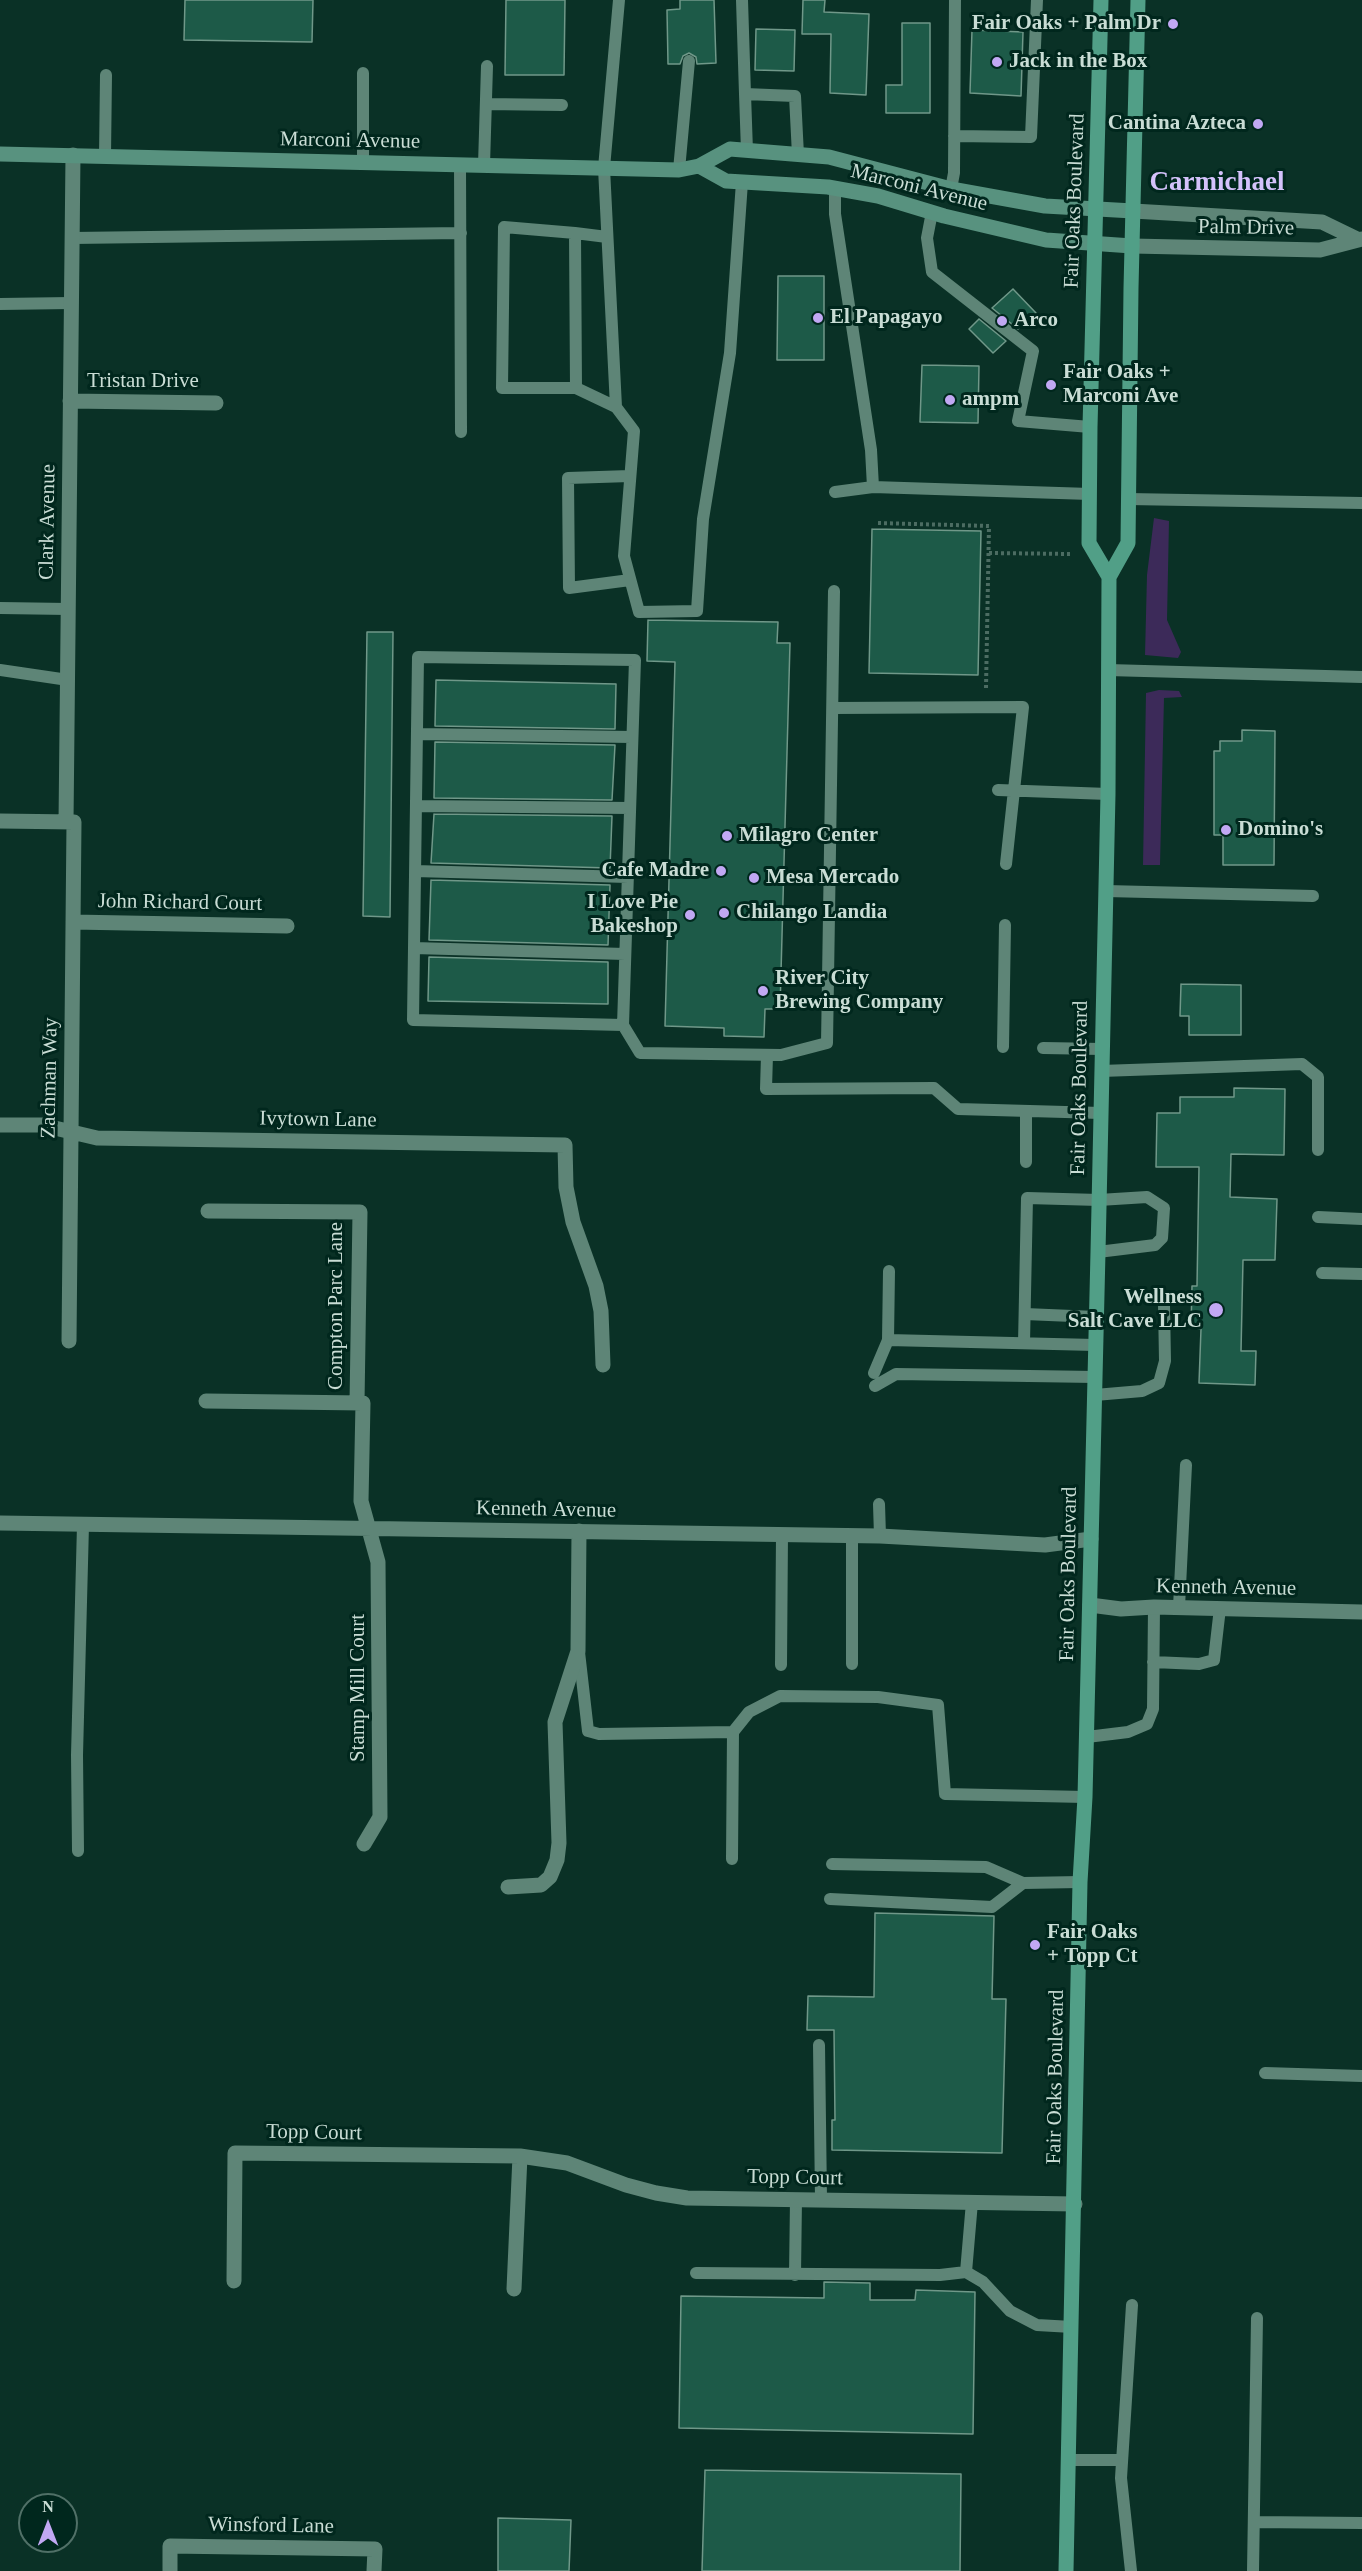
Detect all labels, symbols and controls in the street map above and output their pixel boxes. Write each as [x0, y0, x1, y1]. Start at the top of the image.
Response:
place label: Fair Oaks + Palm Dr [972, 11, 1161, 37]
marker: Fair Oaks + Palm Dr [1166, 17, 1180, 31]
place label: Jack in the Box [1009, 49, 1147, 75]
marker: Jack in the Box [990, 55, 1004, 69]
place label: Cantina Azteca [1108, 111, 1246, 137]
street label: Fair Oaks Boulevard [1059, 113, 1091, 289]
marker: Cantina Azteca [1251, 117, 1265, 131]
street label: Marconi Avenue [280, 127, 420, 155]
street label: Marconi Avenue [848, 159, 990, 217]
district label: Carmichael [1150, 167, 1284, 199]
street label: Palm Drive [1198, 215, 1294, 241]
place label: El Papagayo [830, 305, 943, 331]
place label: Arco [1014, 308, 1058, 334]
marker: El Papagayo [811, 311, 825, 325]
marker: Arco [995, 314, 1009, 328]
place label: Fair Oaks + Marconi Ave [1063, 360, 1178, 410]
street label: Tristan Drive [87, 368, 199, 394]
marker: Fair Oaks + Marconi Ave [1044, 378, 1058, 392]
place label: ampm [962, 387, 1019, 413]
marker: ampm [943, 393, 957, 407]
street label: Clark Avenue [34, 464, 62, 580]
place label: Domino's [1238, 817, 1323, 843]
place label: Milagro Center [739, 823, 878, 849]
marker: Domino's [1219, 823, 1233, 837]
marker: Milagro Center [720, 829, 734, 843]
place label: Cafe Madre [602, 858, 709, 884]
marker: Cafe Madre [714, 864, 728, 878]
place label: Mesa Mercado [766, 865, 899, 891]
marker: Mesa Mercado [747, 871, 761, 885]
street label: John Richard Court [98, 889, 262, 917]
place label: I Love Pie Bakeshop [587, 890, 678, 940]
place label: Chilango Landia [736, 900, 887, 926]
marker: Chilango Landia [717, 906, 731, 920]
marker: I Love Pie Bakeshop [683, 908, 697, 922]
place label: River City Brewing Company [775, 966, 943, 1016]
marker: River City Brewing Company [756, 984, 770, 998]
street label: Fair Oaks Boulevard [1066, 1000, 1094, 1176]
street label: Zachman Way [36, 1017, 64, 1139]
street label: Ivytown Lane [259, 1106, 377, 1134]
street label: Compton Parc Lane [323, 1222, 349, 1390]
place label: Wellness Salt Cave LLC [1068, 1285, 1202, 1335]
marker: Wellness Salt Cave LLC [1207, 1301, 1225, 1319]
street label: Fair Oaks Boulevard [1055, 1486, 1083, 1662]
street label: Kenneth Avenue [476, 1496, 616, 1524]
street label: Kenneth Avenue [1156, 1574, 1296, 1602]
street label: Stamp Mill Court [345, 1614, 371, 1762]
place label: Fair Oaks + Topp Ct [1047, 1920, 1138, 1970]
marker: Fair Oaks + Topp Ct [1028, 1938, 1042, 1952]
street label: Fair Oaks Boulevard [1042, 1989, 1070, 2165]
street label: Topp Court [266, 2120, 362, 2146]
street label: Topp Court [747, 2165, 843, 2191]
north arrow [18, 2493, 78, 2553]
text: N [42, 2498, 54, 2515]
street label: Winsford Lane [208, 2512, 334, 2540]

